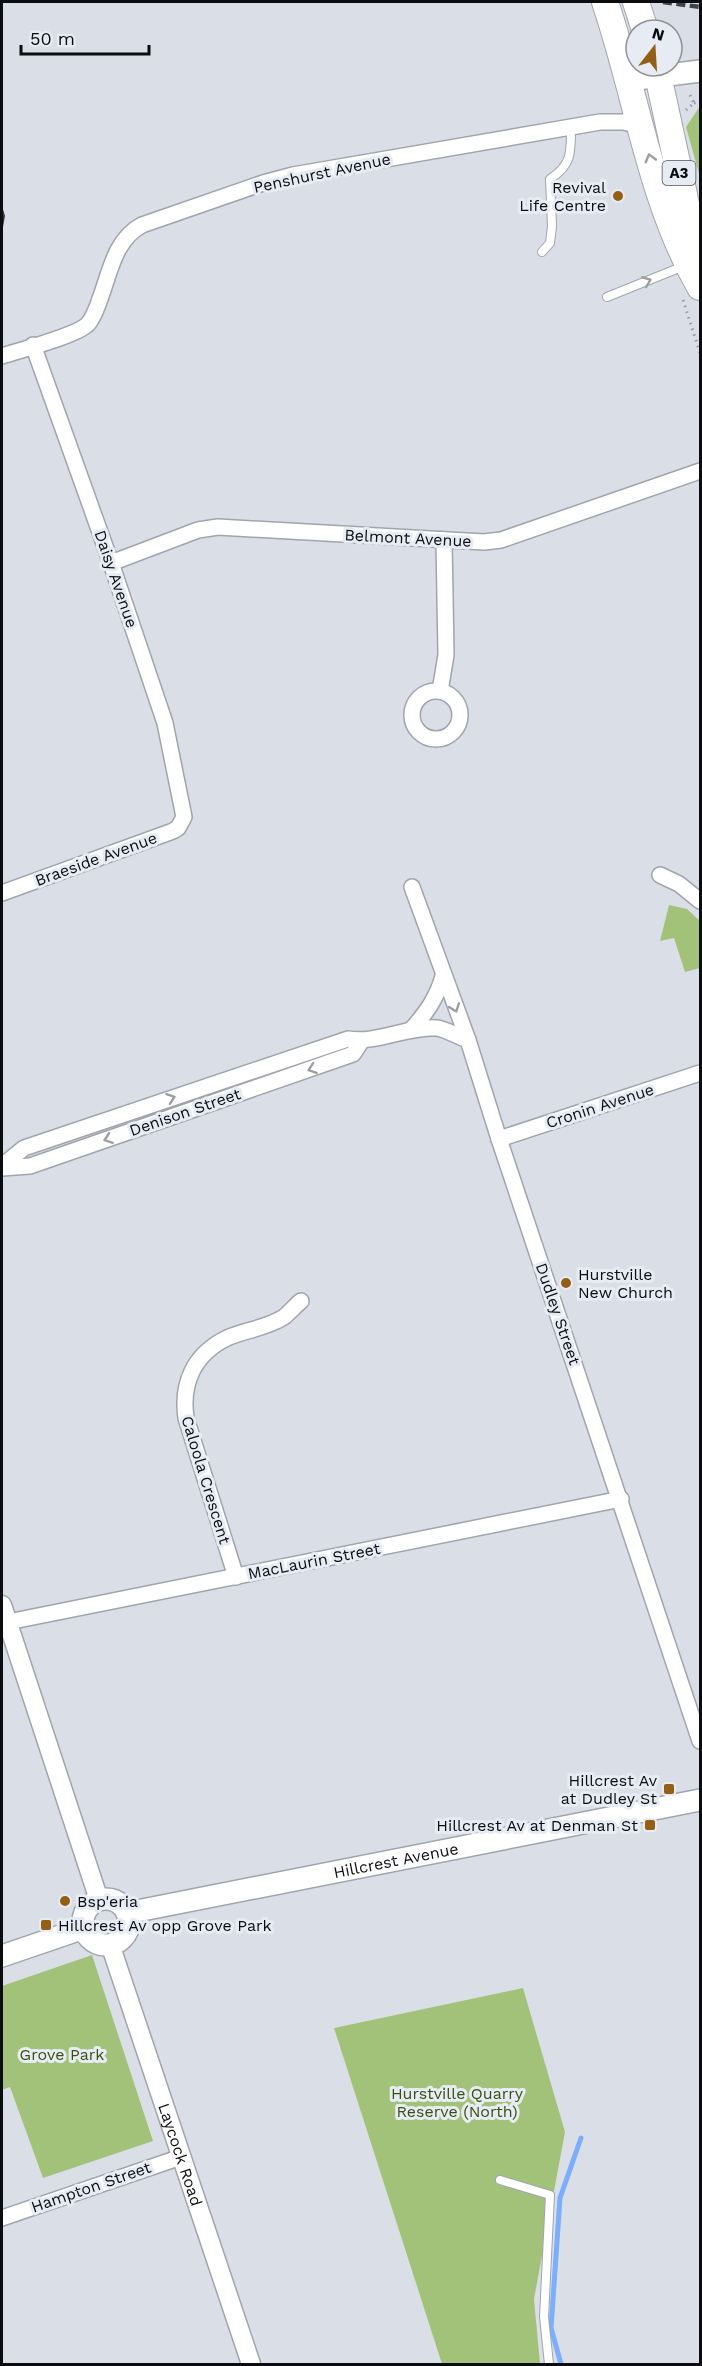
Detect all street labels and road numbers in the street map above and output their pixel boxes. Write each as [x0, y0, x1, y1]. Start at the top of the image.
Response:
street label: Penshurst Avenue [252, 149, 392, 197]
road number: A3 [662, 161, 696, 185]
street label: Belmont Avenue [344, 525, 472, 551]
street label: Daisy Avenue [90, 528, 142, 630]
street label: Braeside Avenue [32, 828, 160, 890]
street label: Cronin Avenue [544, 1080, 656, 1132]
street label: Denison Street [127, 1084, 243, 1140]
street label: Dudley Street [532, 1260, 584, 1368]
street label: Caloola Crescent [178, 1414, 235, 1547]
street label: MacLaurin Street [246, 1539, 382, 1583]
street label: Hillcrest Avenue [332, 1838, 460, 1882]
street label: Laycock Road [155, 2101, 207, 2208]
street label: Hampton Street [28, 2157, 154, 2216]

